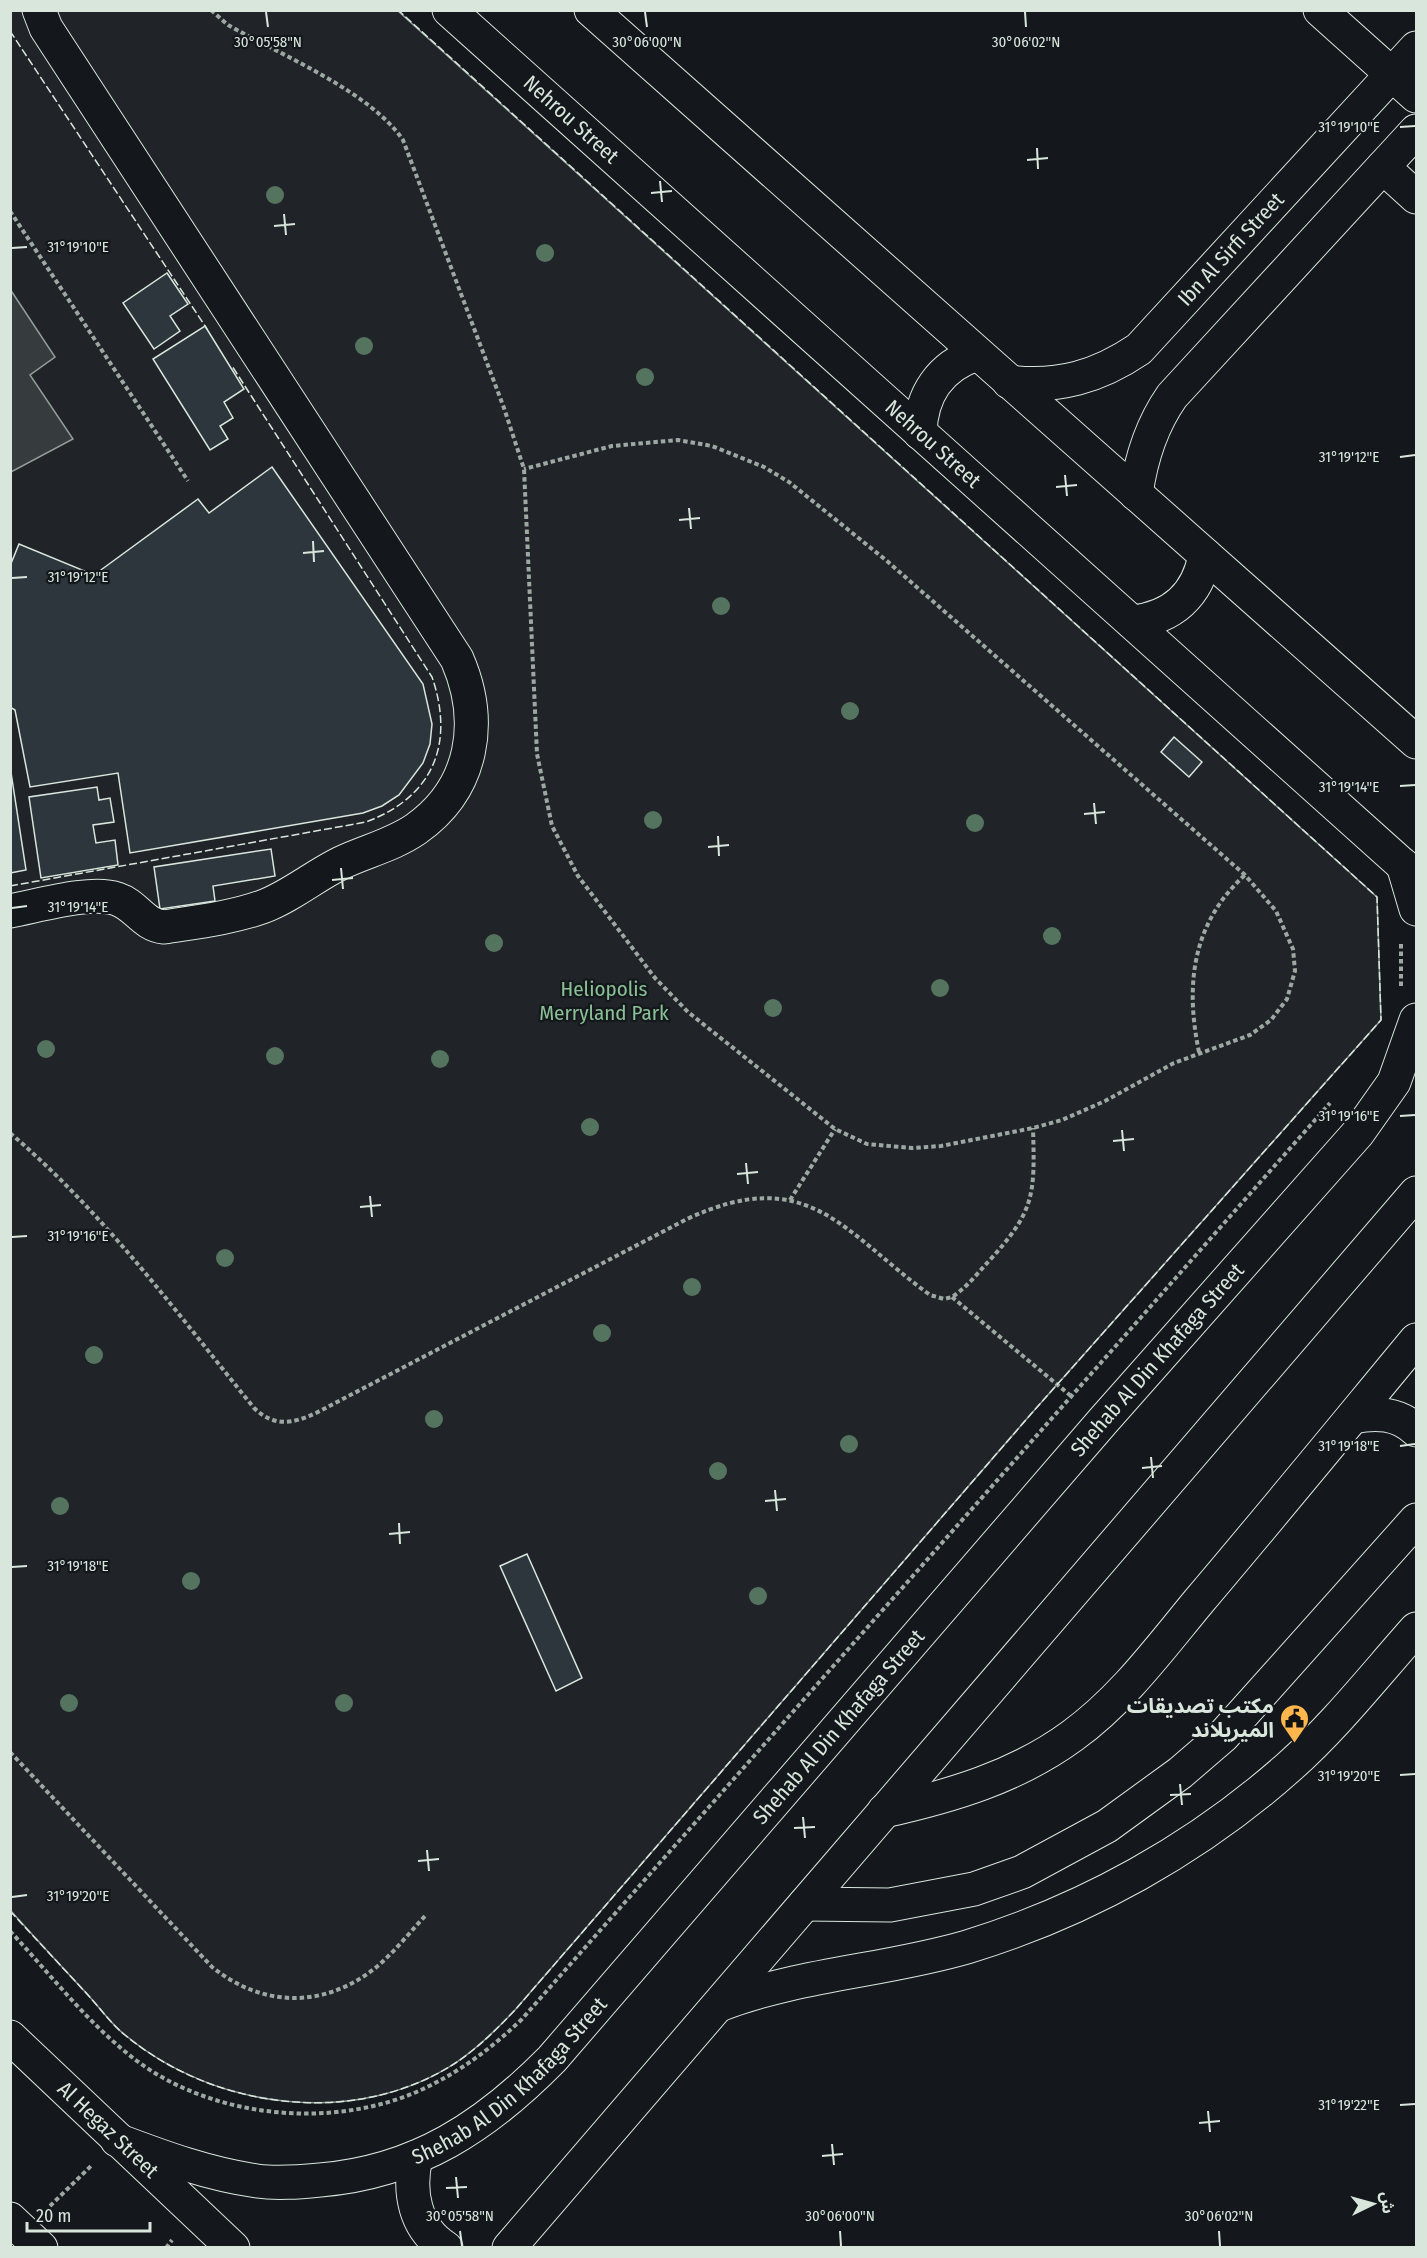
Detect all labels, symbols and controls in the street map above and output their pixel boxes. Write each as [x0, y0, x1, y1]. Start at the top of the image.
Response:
text: 30°05'58"N [234, 33, 302, 51]
text: 30°06'00"N [612, 33, 682, 51]
text: 30°06'02"N [992, 33, 1060, 51]
street label: Nehrou Street [518, 70, 624, 169]
text: 31°19'10"E [1318, 118, 1380, 136]
street label: Ibn Al Sirfi Street [1172, 187, 1290, 311]
text: 31°19'10"E [47, 238, 109, 256]
street label: Nehrou Street [880, 394, 986, 494]
text: 31°19'12"E [1319, 448, 1379, 466]
text: 31°19'12"E [48, 568, 108, 586]
text: 31°19'14"E [1319, 778, 1379, 796]
text: 31°19'14"E [48, 898, 108, 916]
park label: Heliopolis Merryland Park [539, 976, 669, 1026]
text: 31°19'16"E [1318, 1107, 1380, 1125]
text: 31°19'16"E [47, 1227, 109, 1245]
street label: Shehab Al Din Khafaga Street [1065, 1258, 1250, 1462]
text: 31°19'18"E [1318, 1437, 1380, 1455]
text: 31°19'18"E [47, 1557, 109, 1575]
street label: Shehab Al Din Khafaga Street [747, 1624, 930, 1830]
place label: مكتب تصديقات الميريلاند [1127, 1693, 1274, 1743]
public building icon: مكتب تصديقات الميريلاند [1279, 1702, 1311, 1744]
text: 31°19'20"E [1318, 1767, 1380, 1785]
text: 31°19'20"E [47, 1887, 109, 1905]
street label: Shehab Al Din Khafaga Street [408, 1992, 613, 2170]
street label: Al Hegaz Street [52, 2076, 164, 2184]
text: 31°19'22"E [1318, 2096, 1380, 2114]
north arrow [1343, 2174, 1403, 2234]
text: ش [1377, 2191, 1398, 2215]
scale bar [27, 2195, 150, 2233]
text: 20 m [36, 2205, 71, 2227]
text: 30°05'58"N [426, 2207, 494, 2225]
text: 30°06'00"N [805, 2207, 875, 2225]
text: 30°06'02"N [1185, 2207, 1253, 2225]

